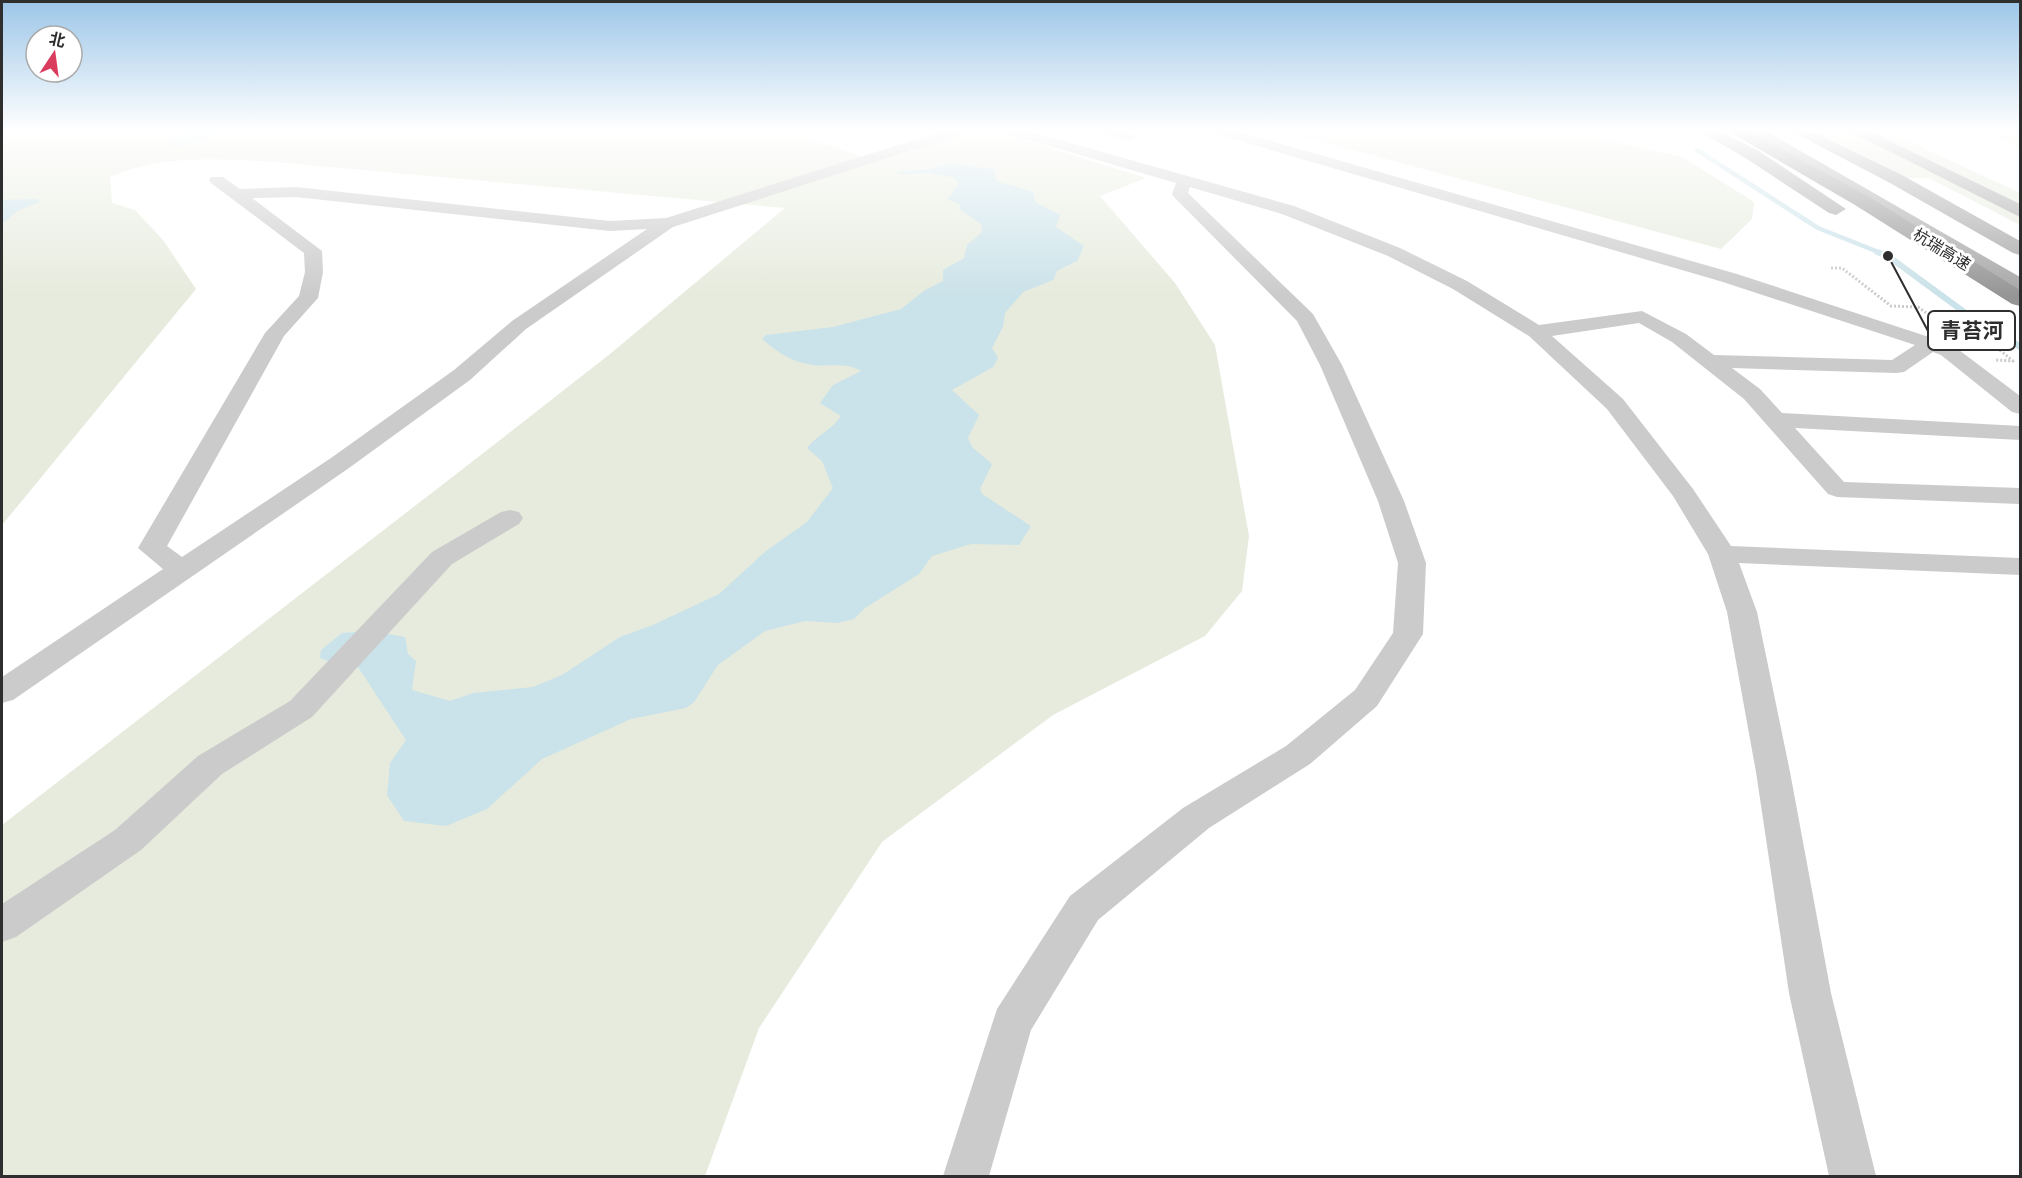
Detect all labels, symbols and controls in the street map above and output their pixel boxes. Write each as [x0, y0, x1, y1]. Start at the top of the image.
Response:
north arrow [24, 24, 84, 84]
text: 北 [48, 28, 67, 50]
street label: 杭瑞高速 [1910, 224, 1974, 274]
callout: 青苔河 [1928, 311, 2015, 350]
text: 青苔河 [1941, 317, 2004, 342]

